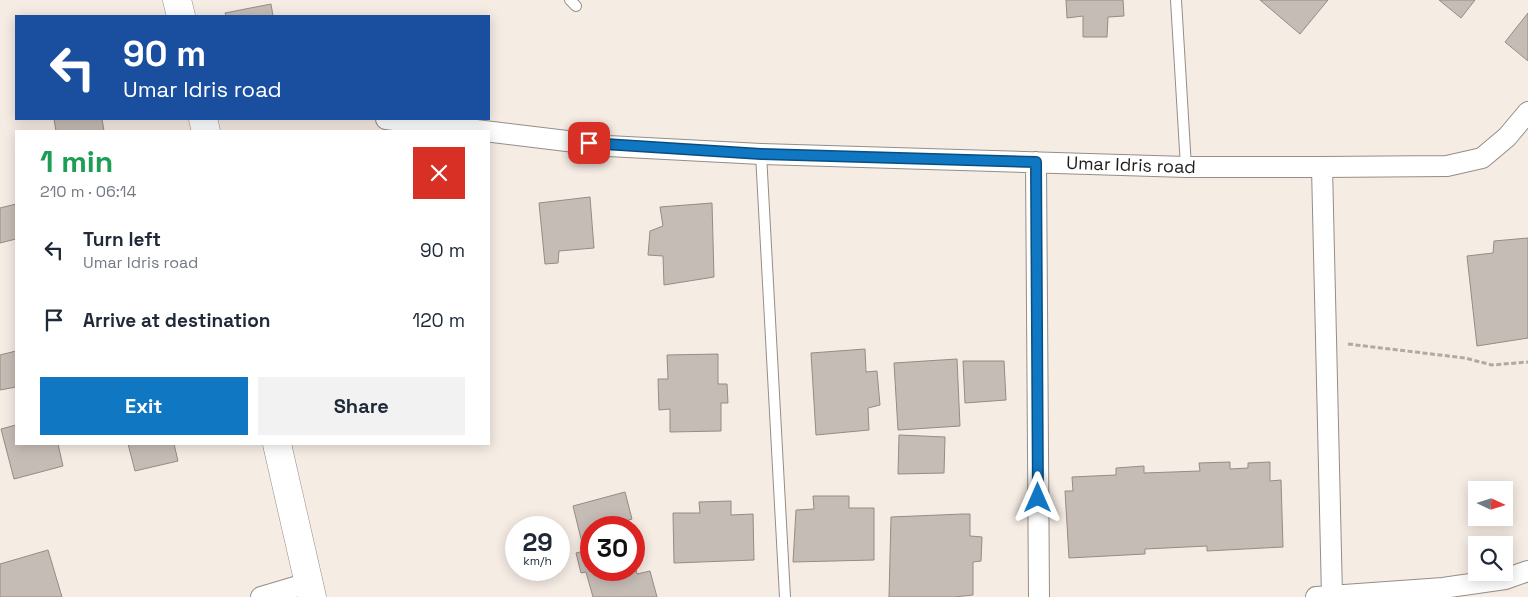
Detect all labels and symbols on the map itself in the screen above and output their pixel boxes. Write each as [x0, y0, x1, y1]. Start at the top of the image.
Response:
pin [568, 122, 610, 164]
street label: Umar Idris road [1066, 151, 1196, 178]
position arrow [1011, 471, 1063, 523]
north arrow [1468, 481, 1512, 526]
speed limit sign: 30 [580, 516, 645, 581]

